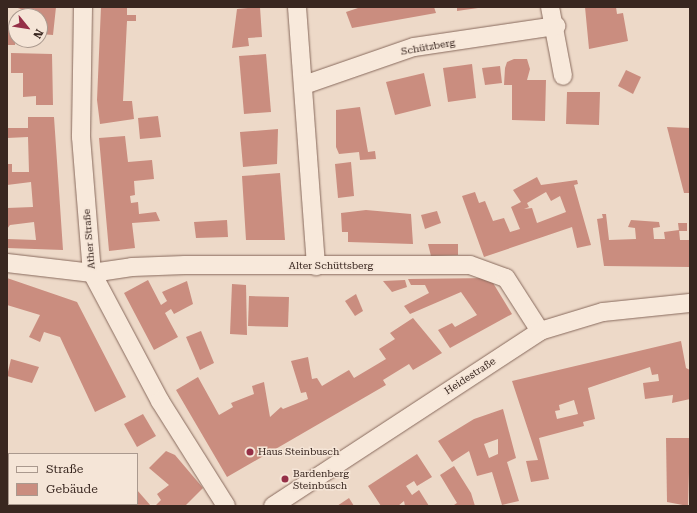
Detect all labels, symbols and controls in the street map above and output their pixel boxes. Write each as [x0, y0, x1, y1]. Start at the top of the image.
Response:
north arrow [8, 8, 48, 48]
text: N [30, 27, 46, 41]
street label: Schützberg [400, 36, 456, 58]
street label: Ather Straße [80, 208, 98, 270]
street label: Alter Schüttsberg [289, 260, 373, 272]
street label: Heidestraße [442, 355, 498, 397]
place label: Haus Steinbusch [258, 446, 339, 458]
marker: Haus Steinbusch [245, 447, 255, 457]
legend [8, 453, 138, 505]
text: Straße [46, 462, 83, 476]
place label: Bardenberg Steinbusch [293, 467, 349, 490]
marker: Bardenberg Steinbusch [280, 474, 290, 484]
text: Gebäude [46, 482, 98, 496]

